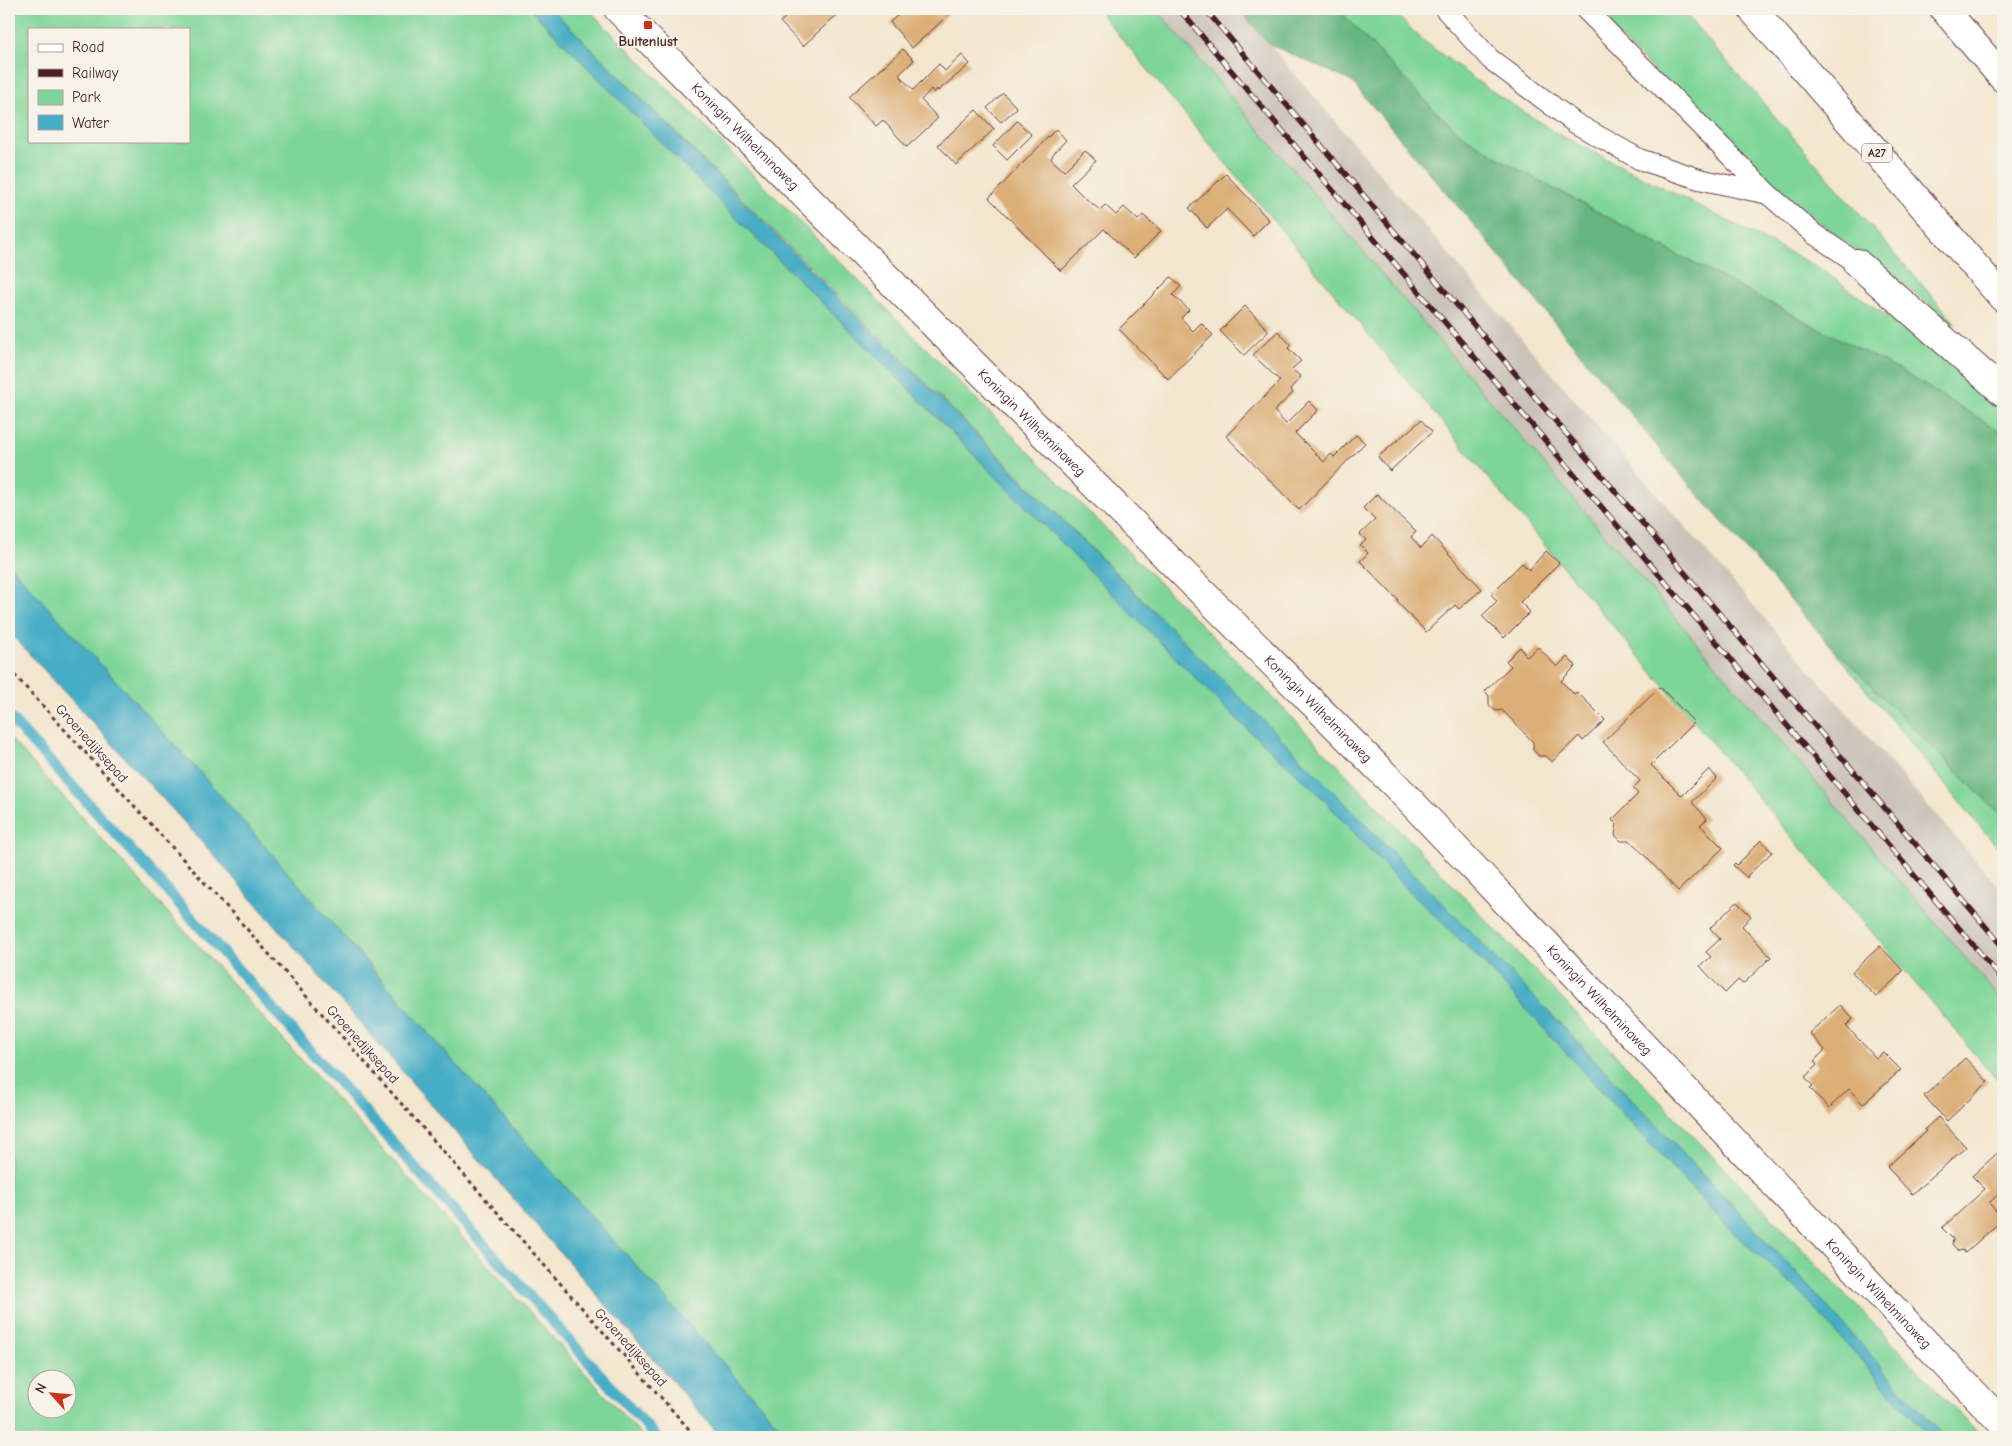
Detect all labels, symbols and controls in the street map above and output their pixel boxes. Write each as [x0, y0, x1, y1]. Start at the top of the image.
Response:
marker: Buitenlust [642, 19, 654, 31]
legend [28, 28, 190, 142]
place label: Buitenlust [618, 33, 678, 50]
text: Road [72, 38, 104, 56]
text: Railway [72, 64, 119, 82]
street label: Koningin Wilhelminaweg [688, 79, 802, 194]
text: Park [72, 88, 101, 106]
text: Water [72, 114, 109, 132]
road number: A27 [1862, 144, 1892, 162]
street label: Koningin Wilhelminaweg [974, 365, 1089, 480]
street label: Koningin Wilhelminaweg [1261, 652, 1376, 766]
street label: Groenedijksepad [52, 700, 131, 786]
street label: Koningin Wilhelminaweg [1543, 942, 1656, 1059]
street label: Groenedijksepad [323, 1001, 402, 1087]
street label: Koningin Wilhelminaweg [1822, 1235, 1935, 1352]
street label: Groenedijksepad [591, 1304, 670, 1390]
north arrow [28, 1368, 78, 1418]
text: N [31, 1380, 51, 1396]

